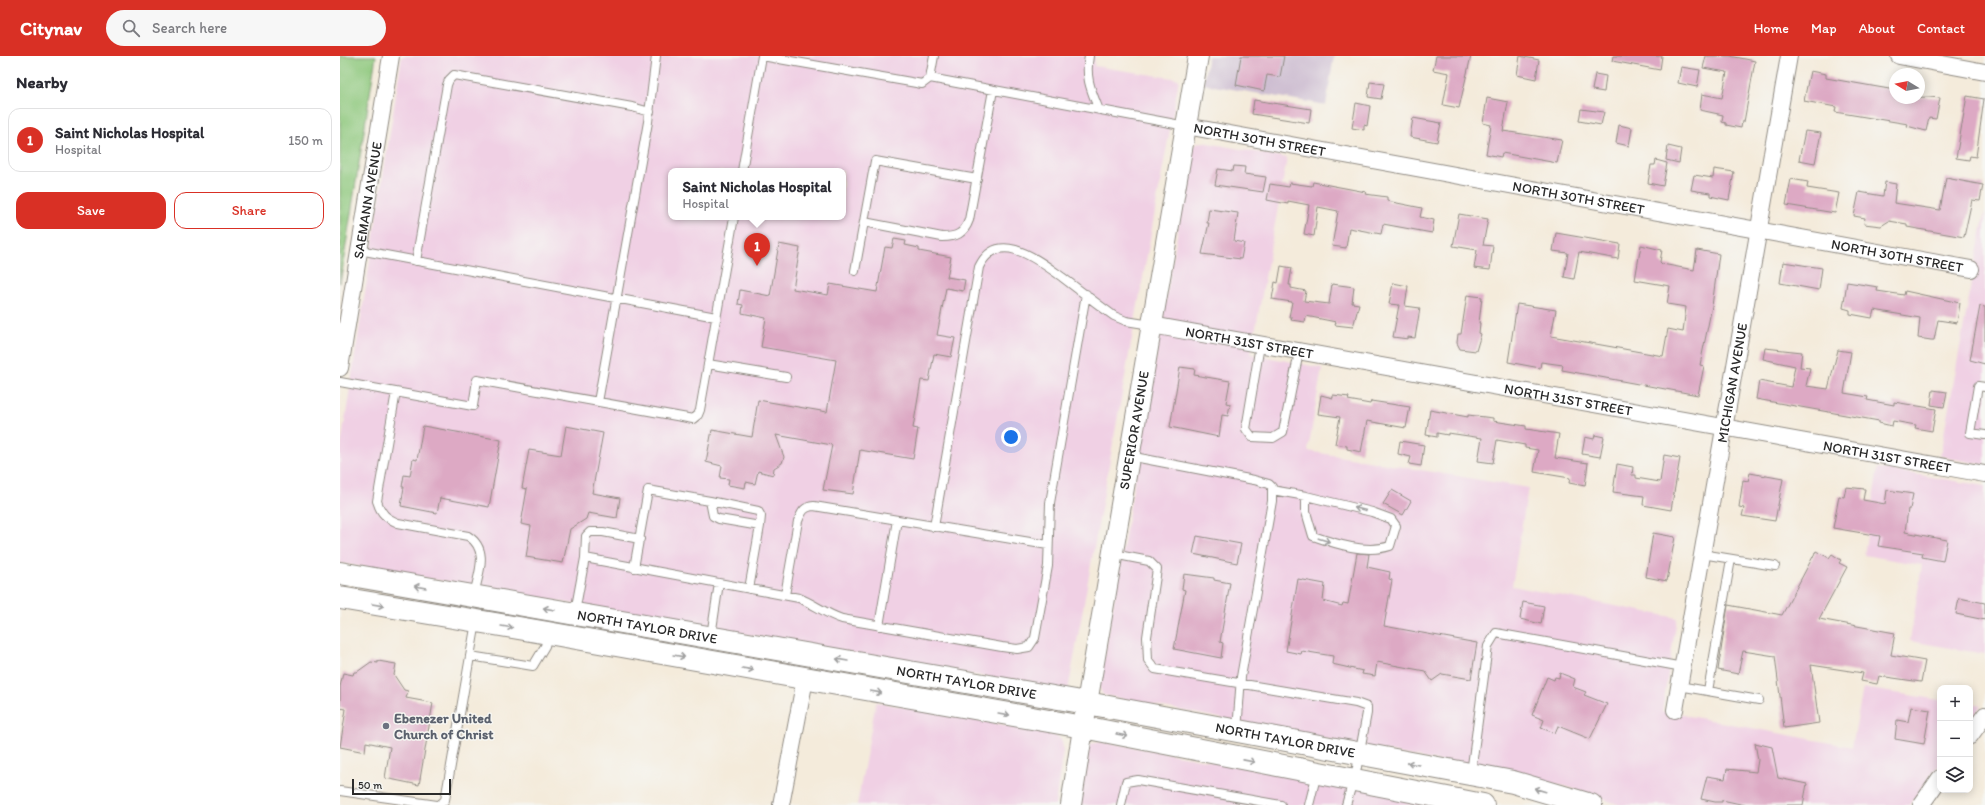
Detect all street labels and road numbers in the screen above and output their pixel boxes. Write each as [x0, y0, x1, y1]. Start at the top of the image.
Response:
street label: NORTH 30TH STREET [1192, 119, 1327, 160]
street label: SAEMANN AVENUE [349, 140, 385, 260]
street label: NORTH 30TH STREET [1511, 177, 1646, 218]
street label: NORTH 30TH STREET [1830, 235, 1965, 276]
street label: MICHIGAN AVENUE [1713, 321, 1751, 444]
street label: NORTH 31ST STREET [1184, 323, 1315, 362]
street label: SUPERIOR AVENUE [1115, 369, 1152, 491]
street label: NORTH 31ST STREET [1503, 380, 1634, 419]
street label: NORTH 31ST STREET [1822, 437, 1953, 476]
street label: NORTH TAYLOR DRIVE [576, 606, 719, 647]
street label: NORTH TAYLOR DRIVE [895, 662, 1038, 703]
street label: NORTH TAYLOR DRIVE [1214, 718, 1357, 761]

